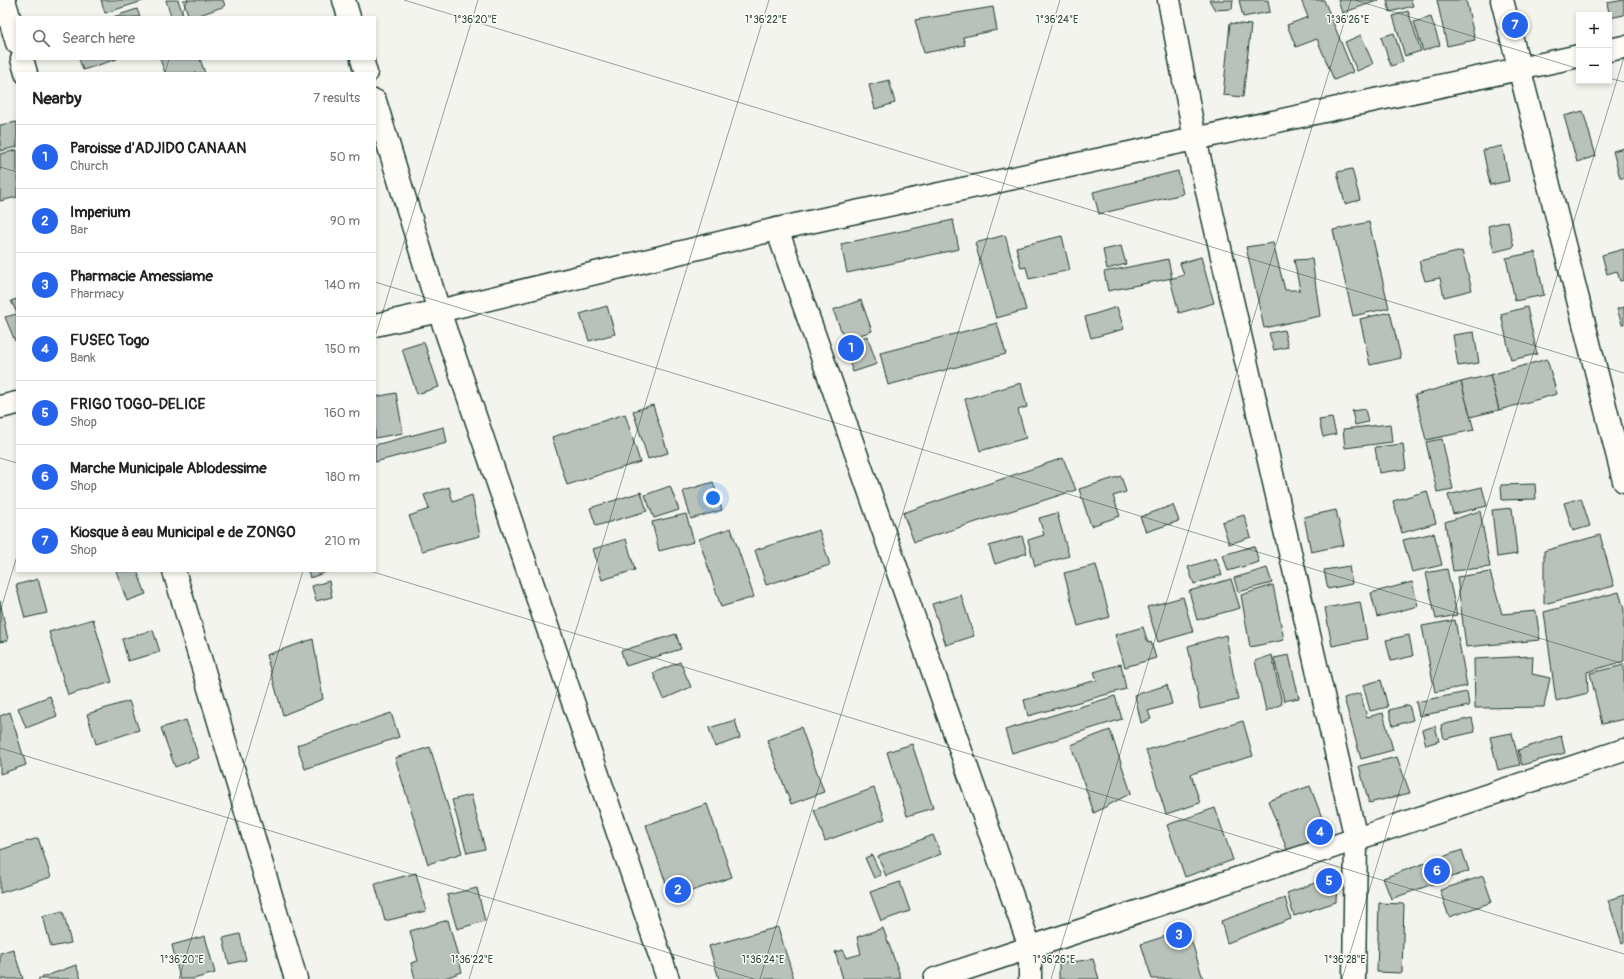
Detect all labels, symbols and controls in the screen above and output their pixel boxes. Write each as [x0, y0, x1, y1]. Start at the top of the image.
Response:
pin: 7 [1502, 10, 1528, 40]
map controls [1576, 12, 1612, 84]
button: + [1576, 12, 1612, 48]
text: 1°36'20"E [453, 14, 497, 26]
text: 1°36'22"E [745, 14, 787, 26]
text: 1°36'24"E [1036, 14, 1078, 26]
text: 1°36'26"E [1327, 14, 1369, 26]
search box [16, 16, 376, 60]
icon: search [30, 27, 52, 49]
text: Search here [62, 29, 135, 48]
button: − [1576, 48, 1612, 84]
text: Nearby [32, 88, 81, 109]
text: 7 results [313, 90, 360, 106]
text: Paroisse d'ADJIDO CANAAN [70, 139, 246, 158]
text: 1 [42, 149, 48, 165]
text: 50 m [330, 149, 360, 165]
text: Church [70, 158, 108, 174]
text: Imperium [70, 203, 130, 222]
text: 2 [41, 213, 49, 229]
text: 90 m [330, 213, 360, 229]
text: Bar [70, 222, 88, 238]
text: Pharmacie Amessiame [70, 267, 213, 286]
text: 3 [41, 277, 49, 293]
text: 140 m [324, 277, 360, 293]
text: Pharmacy [70, 286, 124, 302]
text: FUSEC Togo [70, 331, 149, 350]
pin: 1 [838, 333, 864, 363]
text: 4 [41, 341, 49, 357]
text: 150 m [325, 341, 360, 357]
text: Bank [70, 350, 96, 366]
text: FRIGO TOGO-DELICE [70, 395, 205, 414]
text: 5 [41, 405, 49, 421]
text: 160 m [324, 405, 360, 421]
text: Shop [70, 414, 97, 430]
text: Marche Municipale Ablodessime [70, 459, 267, 478]
text: 6 [41, 469, 49, 485]
text: 180 m [325, 469, 360, 485]
text: Shop [70, 478, 97, 494]
your location [703, 488, 723, 508]
text: Kiosque à eau Municipal e de ZONGO [70, 523, 296, 542]
text: 7 [42, 533, 48, 549]
text: 210 m [324, 533, 360, 549]
text: Shop [70, 542, 97, 558]
pin: 4 [1307, 817, 1333, 847]
pin: 6 [1424, 856, 1450, 886]
pin: 5 [1316, 866, 1342, 896]
pin: 2 [665, 875, 691, 905]
pin: 3 [1166, 920, 1192, 950]
text: 1°36'20"E [160, 954, 204, 966]
text: 1°36'22"E [451, 954, 493, 966]
text: 1°36'24"E [742, 954, 784, 966]
text: 1°36'26"E [1033, 954, 1075, 966]
text: 1°36'28"E [1324, 954, 1366, 966]

